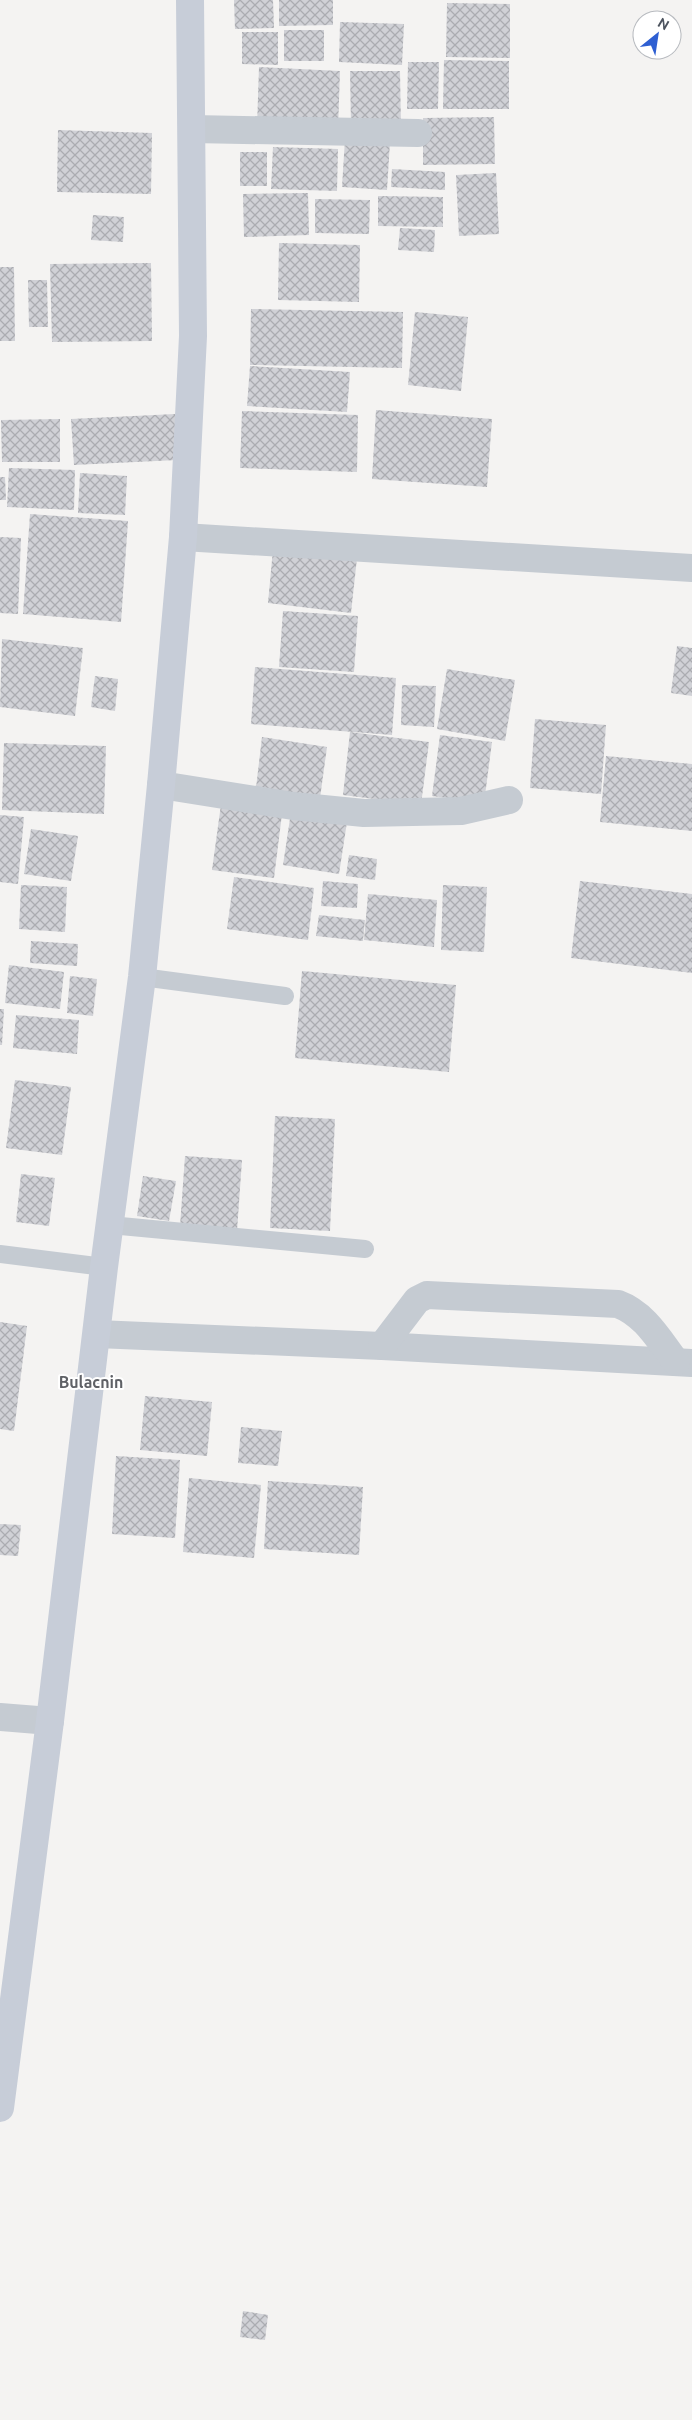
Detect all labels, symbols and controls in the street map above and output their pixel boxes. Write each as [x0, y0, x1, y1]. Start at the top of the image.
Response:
north arrow [632, 10, 682, 60]
text: N [655, 14, 672, 33]
district label: Bulacnin [59, 1373, 123, 1391]

